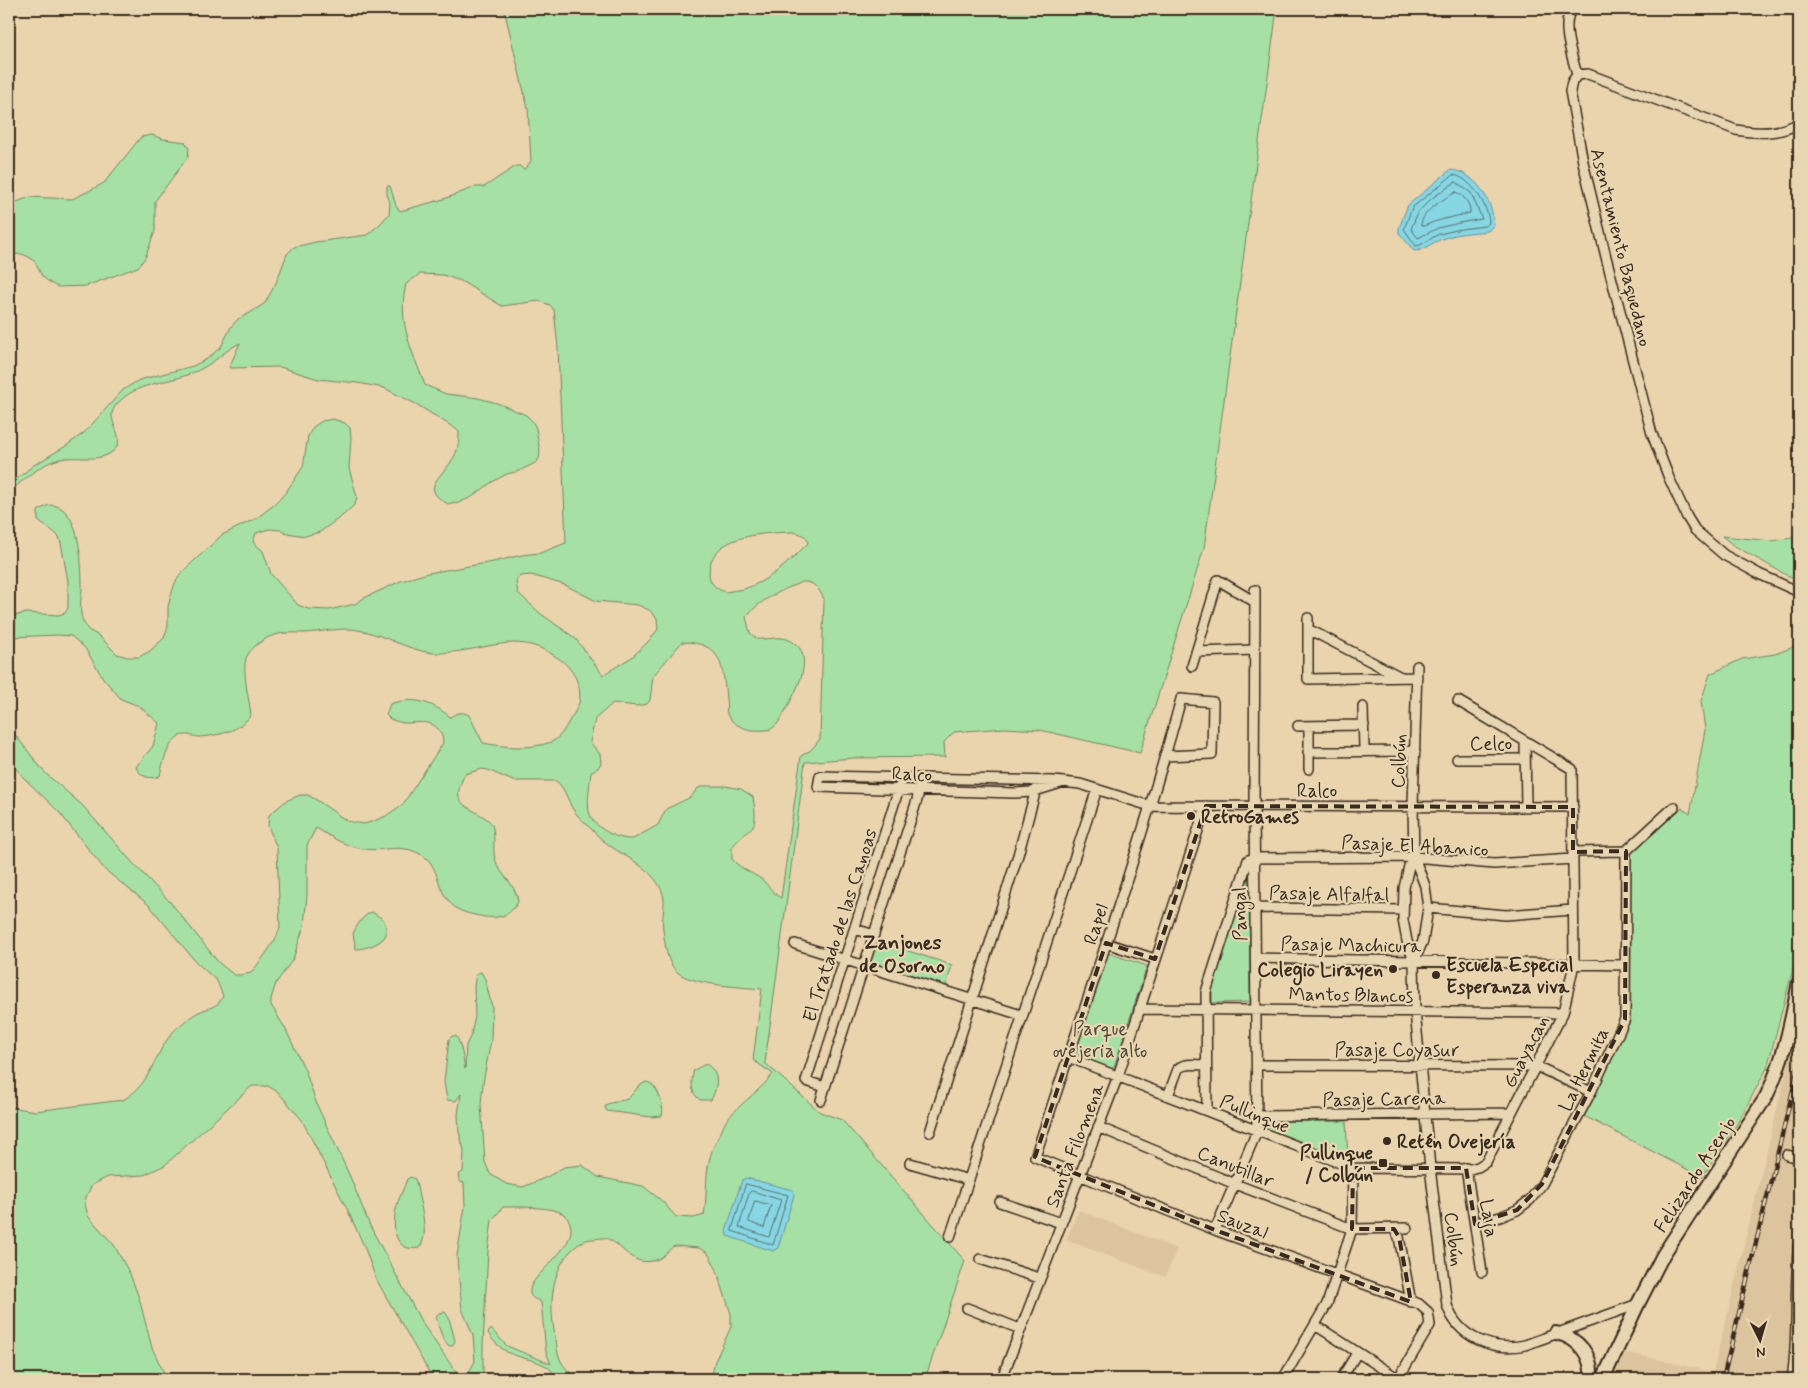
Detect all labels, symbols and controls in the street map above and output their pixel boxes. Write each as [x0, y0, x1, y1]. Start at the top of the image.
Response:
street label: Asentamiento Baquedano [1584, 146, 1657, 349]
street label: Celco [1470, 732, 1512, 757]
street label: Colbún [1386, 733, 1413, 789]
street label: Ralco [891, 761, 933, 788]
street label: Ralco [1297, 779, 1337, 804]
place label: RetroGames [1201, 805, 1300, 830]
marker: RetroGames [1185, 810, 1197, 822]
street label: El Tratado de las Canoas [797, 825, 884, 1026]
street label: Pasaje El Abanico [1341, 830, 1489, 864]
street label: Pasaje Alfalfal [1268, 881, 1390, 909]
street label: Pangal [1228, 887, 1255, 941]
street label: Rapel [1078, 901, 1115, 948]
district label: Zanjones de Osorno [859, 930, 945, 980]
street label: Pasaje Machicura [1280, 932, 1422, 960]
place label: Escuela Especial Esperanza viva [1446, 953, 1574, 1000]
place label: Colegio Lirayen [1257, 958, 1383, 986]
marker: Colegio Lirayen [1387, 963, 1399, 975]
marker: Escuela Especial Esperanza viva [1430, 969, 1442, 981]
street label: Mantos Blancos [1288, 982, 1414, 1009]
street label: Guayacan [1497, 1011, 1555, 1092]
park label: Parque ovejeria alto [1053, 1017, 1147, 1064]
street label: La Hermita [1553, 1023, 1615, 1116]
street label: Pasaje Coyasur [1335, 1038, 1459, 1064]
street label: Santa Filomena [1040, 1079, 1111, 1211]
street label: Pasaje Carena [1322, 1086, 1446, 1114]
street label: Pullinque [1216, 1089, 1293, 1140]
street label: Felizardo Asenjo [1648, 1112, 1743, 1238]
place label: Retén Ovejería [1397, 1130, 1516, 1156]
marker: Retén Ovejería [1381, 1135, 1393, 1147]
street label: Canutillar [1193, 1141, 1278, 1194]
place label: Pullinque / Colbún [1300, 1141, 1373, 1188]
marker: Pullinque / Colbún [1377, 1157, 1389, 1169]
street label: Laja [1472, 1197, 1504, 1239]
street label: Sauzal [1214, 1203, 1272, 1246]
street label: Colbún [1438, 1211, 1469, 1268]
north arrow [1736, 1316, 1786, 1366]
text: N [1756, 1343, 1766, 1361]

